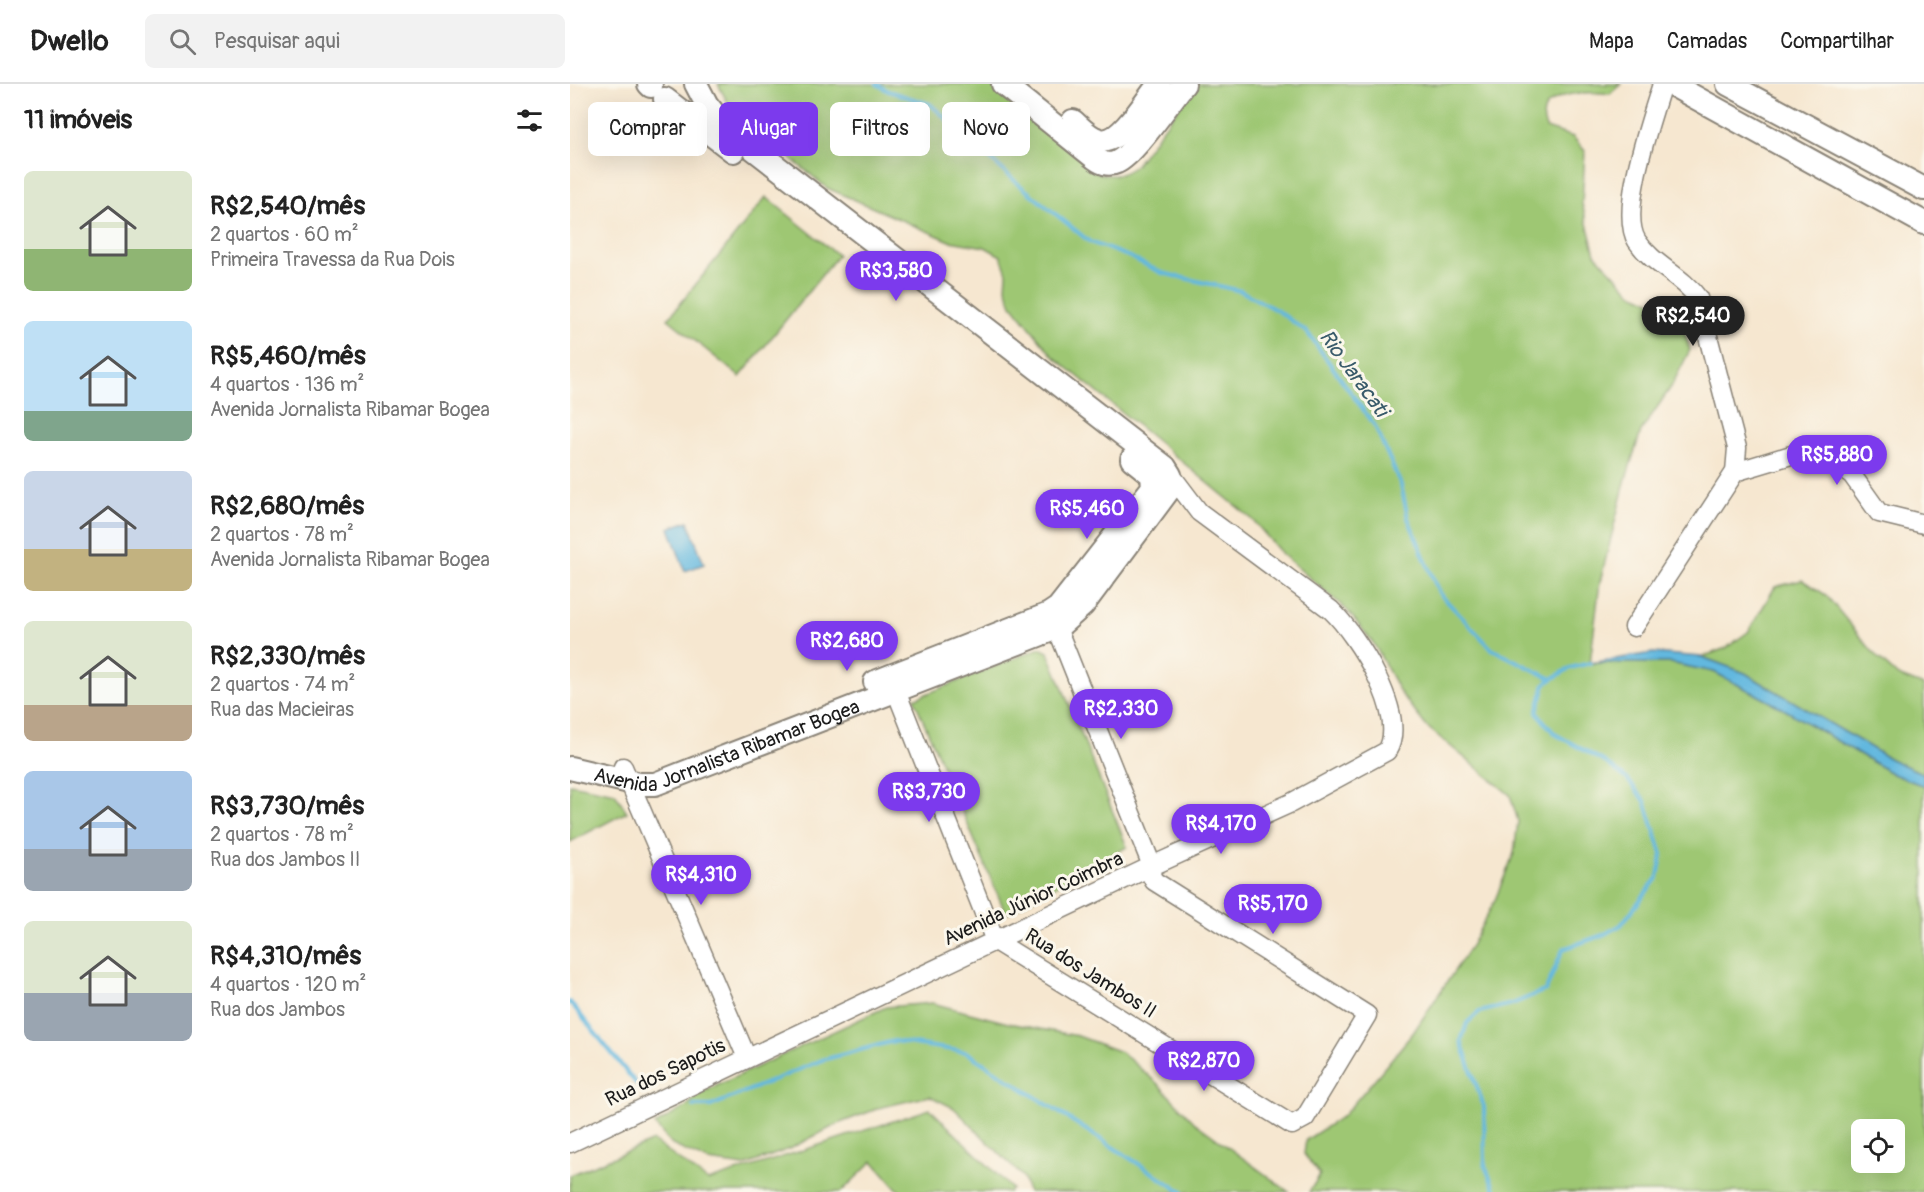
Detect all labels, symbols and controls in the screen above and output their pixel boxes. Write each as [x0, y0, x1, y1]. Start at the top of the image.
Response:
search box [145, 14, 565, 68]
text: Dwello [30, 24, 109, 59]
icon: search [166, 25, 199, 58]
text: Pesquisar aqui [214, 27, 340, 55]
text: Mapa [1589, 28, 1634, 55]
text: Camadas [1667, 28, 1747, 55]
text: Compartilhar [1780, 28, 1894, 55]
chip: Comprar [588, 102, 707, 156]
chip: Alugar [719, 102, 818, 156]
chip: Filtros [830, 102, 930, 156]
chip: Novo [942, 102, 1030, 156]
text: 11 imóveis [24, 104, 132, 136]
icon: filters [513, 104, 546, 137]
text: R$2,540/mês [210, 190, 365, 222]
icon: home [72, 195, 144, 267]
text: 2 quartos · 60 m² [210, 222, 359, 247]
text: Primeira Travessa da Rua Dois [210, 247, 455, 272]
pin: R$3,580 [841, 251, 951, 302]
text: R$3,580 [859, 258, 933, 283]
pin: R$2,540 [1638, 296, 1748, 347]
text: R$2,540 [1656, 303, 1730, 328]
water label: Rio Jaracati [1313, 325, 1396, 425]
text: R$5,460/mês [210, 340, 366, 372]
icon: home [72, 345, 144, 417]
text: 4 quartos · 136 m² [210, 372, 364, 397]
text: Avenida Jornalista Ribamar Bogea [210, 397, 490, 422]
pin: R$5,880 [1782, 435, 1892, 486]
text: R$5,880 [1801, 442, 1873, 467]
pin: R$5,460 [1032, 489, 1142, 540]
text: R$2,680/mês [210, 490, 364, 522]
icon: home [72, 495, 144, 567]
text: R$5,460 [1049, 496, 1125, 521]
text: 2 quartos · 78 m² [210, 522, 354, 547]
text: Avenida Jornalista Ribamar Bogea [210, 547, 490, 572]
pin: R$2,680 [792, 621, 902, 672]
text: R$2,680 [810, 628, 884, 653]
text: R$2,330/mês [210, 640, 365, 672]
icon: home [72, 645, 144, 717]
text: 2 quartos · 74 m² [210, 672, 355, 697]
pin: R$2,330 [1066, 689, 1176, 740]
street label: Avenida Jornalista Ribamar Bogea [591, 694, 863, 797]
text: R$2,330 [1084, 696, 1158, 721]
text: Rua das Macieiras [210, 697, 354, 722]
pin: R$3,730 [874, 772, 984, 823]
text: R$3,730 [892, 779, 966, 804]
text: R$3,730/mês [210, 790, 364, 822]
icon: home [72, 795, 144, 867]
pin: R$4,170 [1166, 804, 1276, 855]
text: R$4,170 [1185, 811, 1257, 836]
text: 2 quartos · 78 m² [210, 822, 354, 847]
street label: Avenida Júnior Coimbra [939, 846, 1127, 951]
text: Rua dos Jambos II [210, 847, 360, 872]
pin: R$4,310 [646, 855, 756, 906]
text: R$4,310 [665, 862, 737, 887]
pin: R$5,170 [1218, 884, 1328, 935]
text: R$5,170 [1238, 891, 1308, 916]
street label: Rua dos Jambos II [1020, 923, 1161, 1024]
text: R$4,310/mês [210, 940, 361, 972]
icon: home [72, 945, 144, 1017]
text: 4 quartos · 120 m² [210, 972, 366, 997]
text: Rua dos Jambos [210, 997, 345, 1022]
street label: Rua dos Sapotis [601, 1033, 729, 1112]
pin: R$2,870 [1149, 1041, 1259, 1092]
text: R$2,870 [1168, 1048, 1241, 1073]
map controls [1851, 1119, 1905, 1173]
button: locate [1851, 1119, 1905, 1173]

